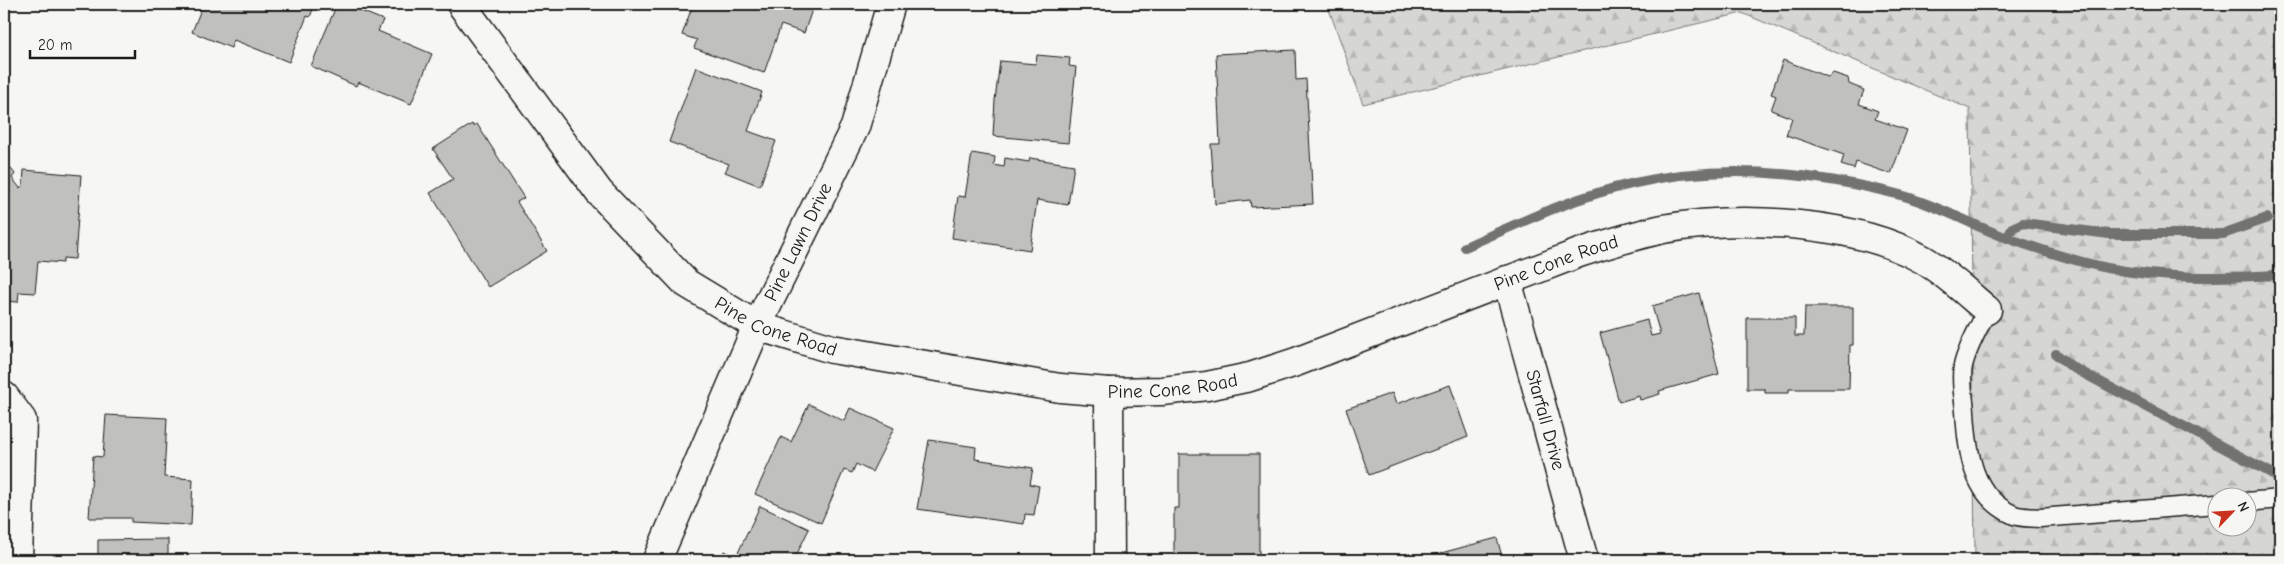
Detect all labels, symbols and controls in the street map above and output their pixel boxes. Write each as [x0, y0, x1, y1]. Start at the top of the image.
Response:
scale bar [30, 28, 135, 60]
text: 20 m [38, 36, 72, 54]
street label: Pine Lawn Drive [760, 179, 837, 305]
street label: Pine Cone Road [1491, 230, 1621, 296]
street label: Pine Cone Road [711, 292, 840, 361]
street label: Starfall Drive [1521, 367, 1570, 472]
street label: Pine Cone Road [1107, 369, 1240, 403]
north arrow [2206, 486, 2256, 536]
text: N [2234, 499, 2253, 514]

